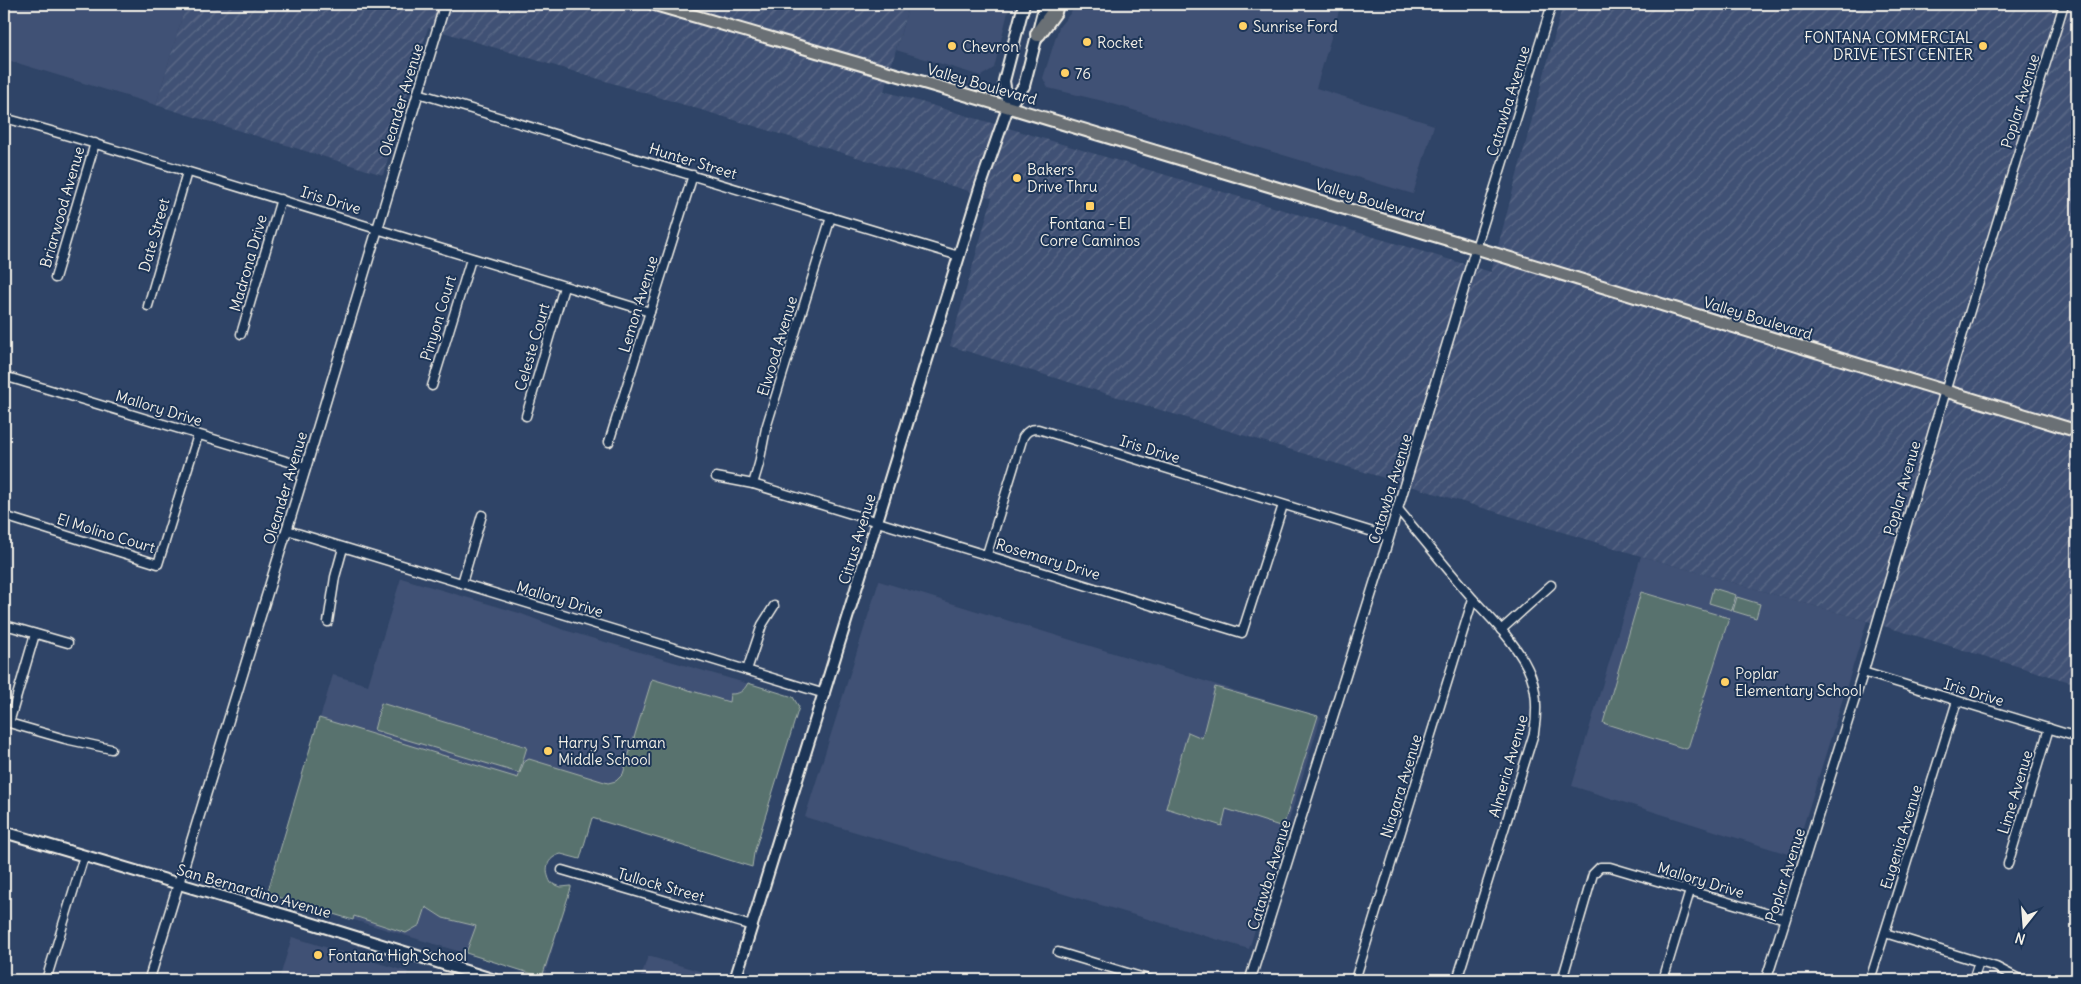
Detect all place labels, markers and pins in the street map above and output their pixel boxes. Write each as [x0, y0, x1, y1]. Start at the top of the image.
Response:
place label: Sunrise Ford [1253, 17, 1338, 36]
marker: Sunrise Ford [1237, 20, 1249, 32]
place label: FONTANA COMMERCIAL DRIVE TEST CENTER [1804, 28, 1973, 64]
place label: Rocket [1097, 33, 1143, 52]
marker: Rocket [1081, 36, 1093, 48]
place label: Chevron [962, 37, 1019, 56]
marker: Chevron [946, 40, 958, 52]
marker: FONTANA COMMERCIAL DRIVE TEST CENTER [1977, 40, 1989, 52]
place label: 76 [1075, 64, 1091, 83]
marker: 76 [1059, 67, 1071, 79]
place label: Bakers Drive Thru [1027, 160, 1098, 196]
marker: Bakers Drive Thru [1011, 172, 1023, 184]
marker: Fontana - El Corre Caminos [1084, 200, 1096, 212]
place label: Fontana - El Corre Caminos [1040, 214, 1140, 250]
place label: Poplar Elementary School [1735, 664, 1862, 700]
marker: Poplar Elementary School [1719, 676, 1731, 688]
place label: Harry S Truman Middle School [558, 733, 666, 769]
marker: Harry S Truman Middle School [542, 745, 554, 757]
place label: Fontana High School [328, 946, 467, 965]
marker: Fontana High School [312, 949, 324, 961]

